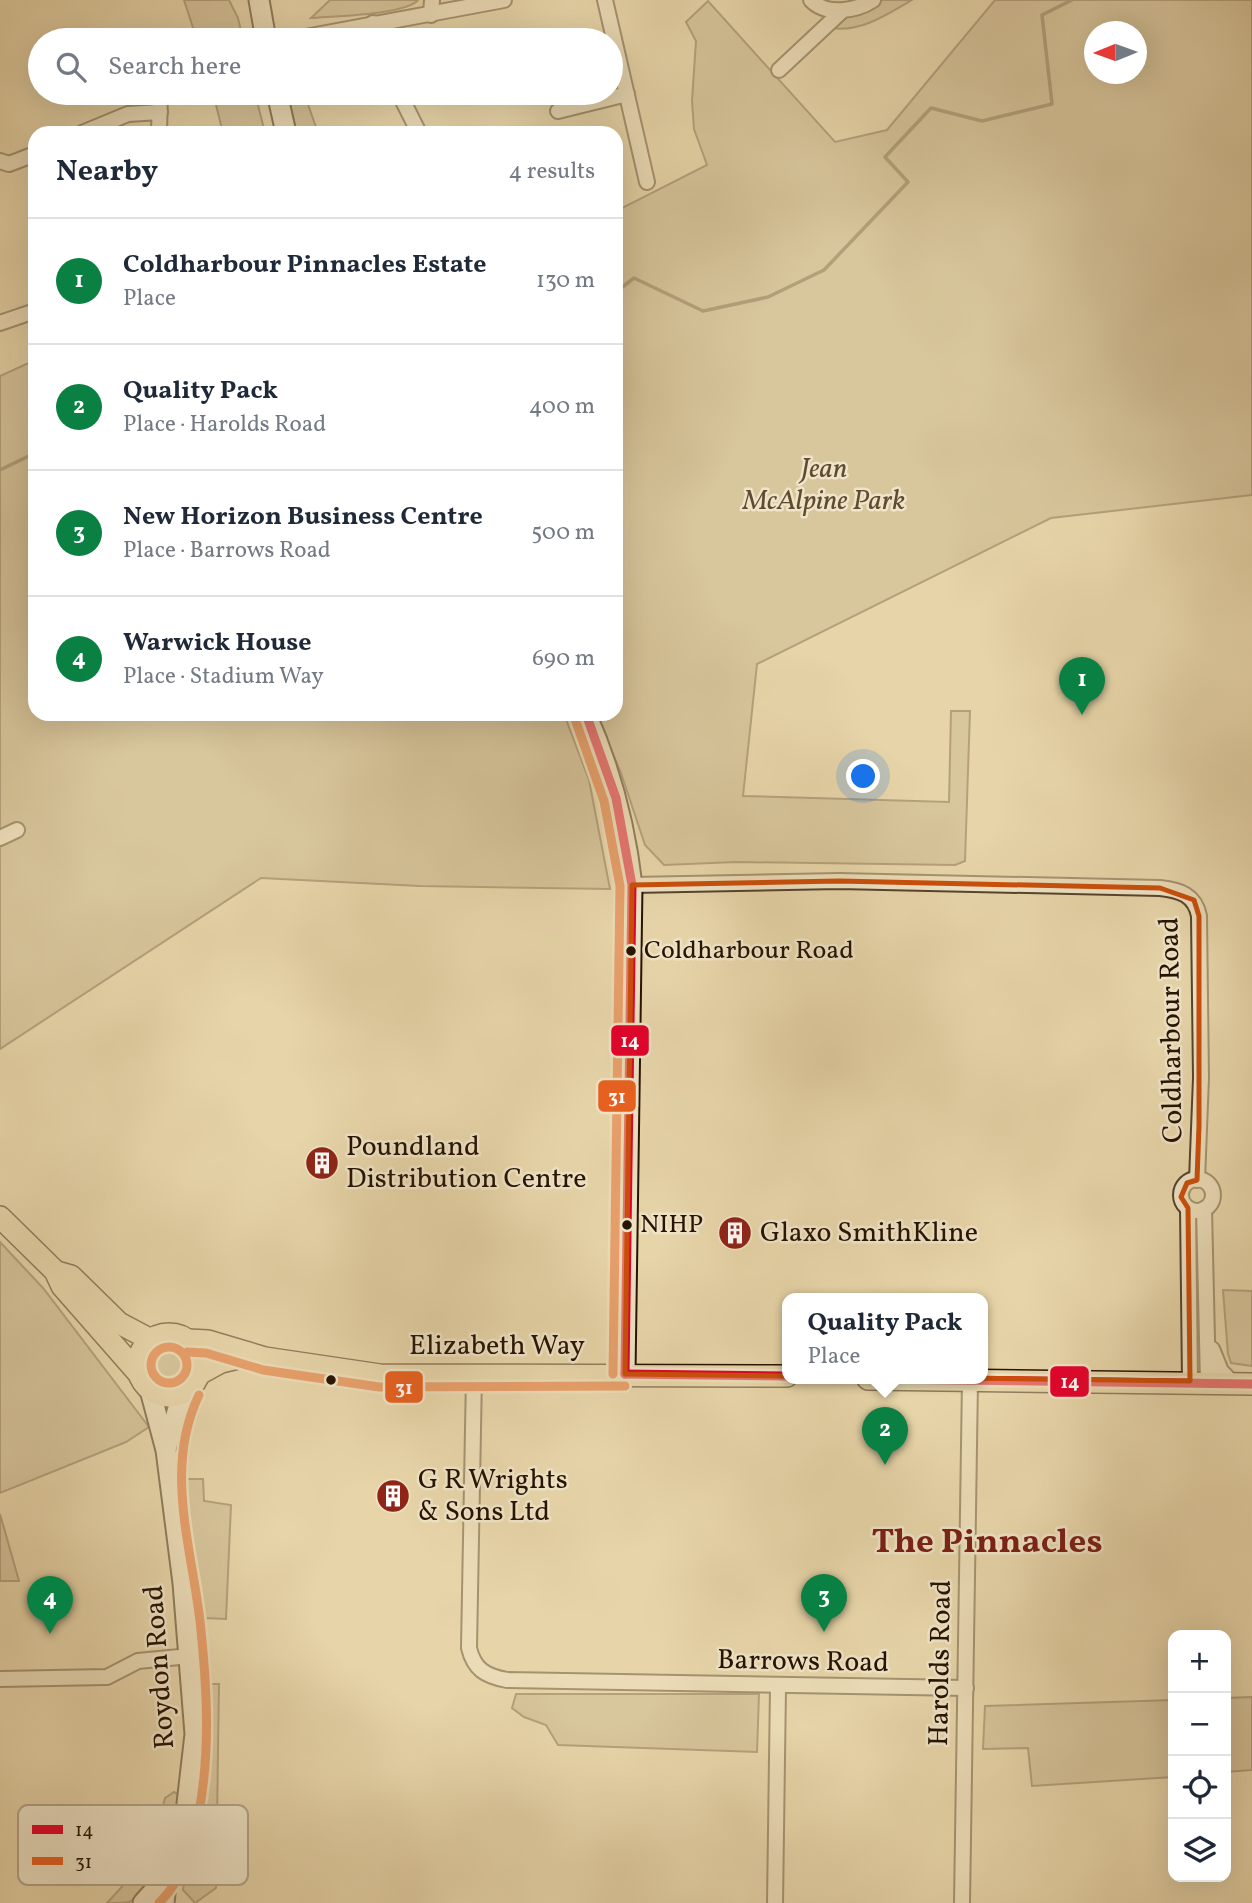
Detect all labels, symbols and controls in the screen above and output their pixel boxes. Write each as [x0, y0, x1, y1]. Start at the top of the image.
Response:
north arrow [1084, 21, 1147, 84]
search box [28, 28, 623, 105]
icon: search [52, 48, 90, 86]
text: Search here [108, 49, 241, 85]
text: Nearby [56, 151, 158, 193]
text: 4 results [509, 156, 595, 188]
text: Coldharbour Pinnacles Estate [123, 247, 487, 283]
text: 1 [74, 265, 84, 297]
text: 130 m [536, 265, 595, 297]
text: Place [123, 283, 176, 315]
text: Quality Pack [123, 373, 278, 409]
text: 2 [73, 391, 85, 423]
text: 400 m [529, 391, 595, 423]
text: Place · Harolds Road [123, 409, 326, 441]
park label: Jean McAlpine Park [742, 450, 905, 521]
text: New Horizon Business Centre [123, 499, 483, 535]
text: 3 [73, 517, 85, 549]
text: 500 m [531, 517, 595, 549]
text: Place · Barrows Road [123, 535, 331, 567]
text: Warwick House [123, 625, 312, 661]
text: 4 [72, 643, 86, 675]
text: 690 m [532, 643, 595, 675]
pin: 1 [1059, 657, 1105, 715]
text: Place · Stadium Way [123, 661, 324, 693]
your location [846, 759, 880, 793]
street label: Coldharbour Road [1151, 917, 1193, 1143]
place label: Coldharbour Road [644, 933, 854, 969]
marker: Coldharbour Road [624, 944, 638, 958]
line badge: 14 [610, 1024, 650, 1057]
text: 14 [620, 1029, 640, 1055]
line badge: 31 [597, 1079, 637, 1113]
text: 31 [608, 1085, 626, 1111]
place label: Poundland Distribution Centre [346, 1128, 587, 1199]
building icon: Poundland Distribution Centre [303, 1144, 341, 1182]
place label: NIHP [640, 1207, 703, 1243]
building icon: Glaxo SmithKline [716, 1214, 754, 1252]
place label: Glaxo SmithKline [760, 1214, 978, 1253]
marker: NIHP [620, 1218, 634, 1232]
popup [782, 1293, 988, 1384]
text: Quality Pack [807, 1305, 963, 1341]
street label: Elizabeth Way [409, 1327, 585, 1366]
text: Place [807, 1341, 860, 1373]
line badge: 14 [1049, 1365, 1090, 1398]
line badge: 31 [384, 1370, 424, 1404]
text: 14 [1060, 1370, 1080, 1396]
unlabelled marker [324, 1373, 338, 1387]
text: 31 [395, 1376, 413, 1402]
pin: 2 [862, 1407, 908, 1465]
place label: G R Wrights & Sons Ltd [418, 1461, 568, 1532]
building icon: G R Wrights & Sons Ltd [374, 1477, 412, 1515]
district label: The Pinnacles [871, 1519, 1103, 1567]
pin: 3 [801, 1574, 847, 1632]
pin: 4 [27, 1576, 73, 1634]
street label: Harolds Road [920, 1579, 962, 1747]
street label: Roydon Road [135, 1584, 185, 1750]
map controls [1168, 1630, 1231, 1882]
button: + [1168, 1630, 1231, 1693]
street label: Barrows Road [717, 1641, 889, 1683]
button: − [1168, 1693, 1231, 1756]
button: locate [1168, 1756, 1231, 1819]
legend [18, 1805, 248, 1885]
text: 14 [75, 1818, 94, 1844]
button: layers [1168, 1819, 1231, 1882]
text: 31 [75, 1850, 92, 1876]

